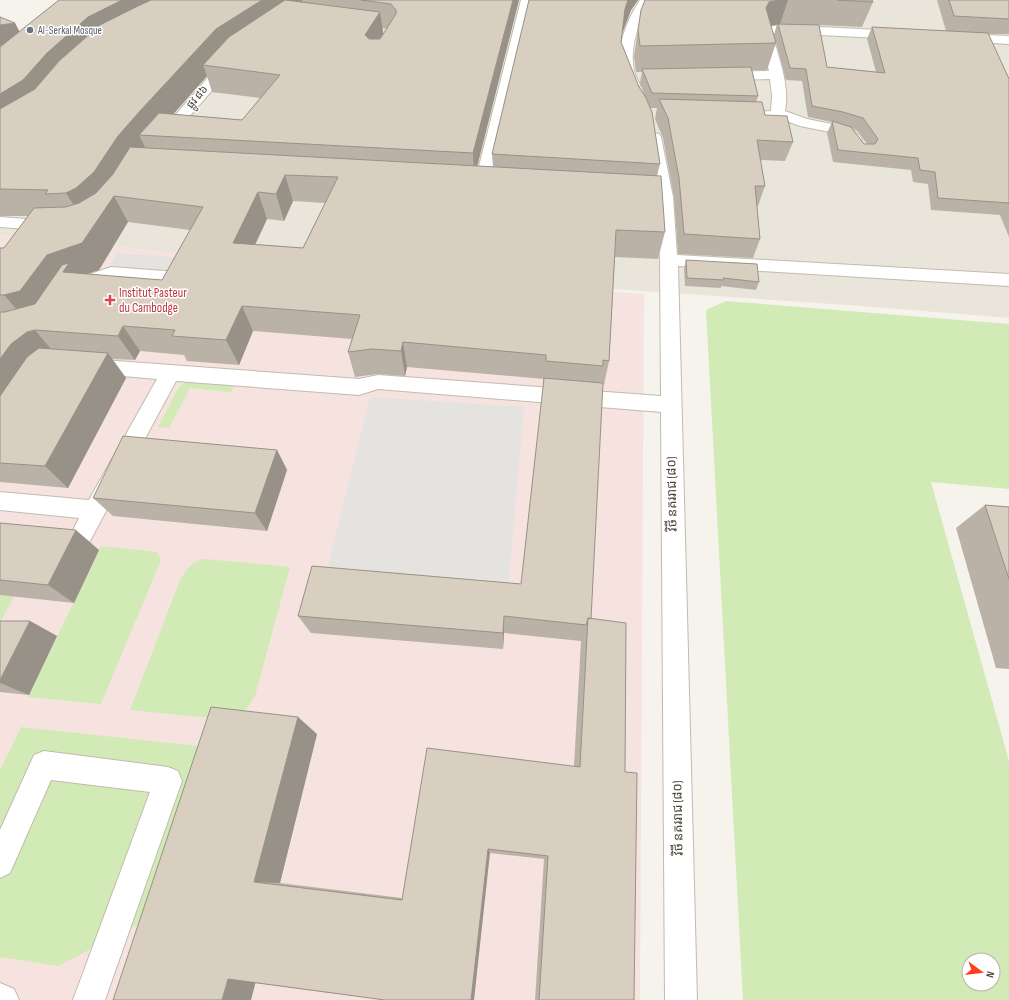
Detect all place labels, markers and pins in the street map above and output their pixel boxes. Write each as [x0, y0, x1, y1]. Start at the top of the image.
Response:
place label: Al-Serkal Mosque [37, 24, 102, 37]
marker: Al-Serkal Mosque [25, 25, 35, 35]
place label: Institut Pasteur du Cambodge [119, 285, 187, 316]
marker: Institut Pasteur du Cambodge [104, 294, 116, 306]

